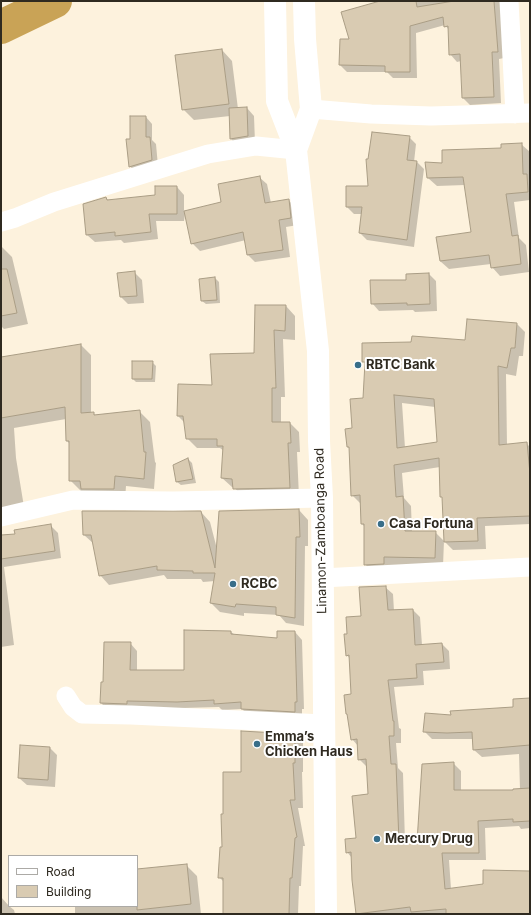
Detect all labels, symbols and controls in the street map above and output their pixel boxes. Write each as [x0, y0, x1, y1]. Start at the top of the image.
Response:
place label: RBTC Bank [366, 357, 435, 373]
marker: RBTC Bank [353, 360, 363, 370]
street label: Linamon-Zamboanga Road [312, 448, 330, 614]
place label: Casa Fortuna [389, 516, 473, 532]
marker: Casa Fortuna [376, 519, 386, 529]
place label: RCBC [241, 576, 277, 592]
marker: RCBC [228, 579, 238, 589]
place label: Emma’s Chicken Haus [265, 729, 353, 760]
marker: Emma’s Chicken Haus [252, 739, 262, 749]
place label: Mercury Drug [385, 831, 473, 847]
marker: Mercury Drug [372, 834, 382, 844]
legend [8, 855, 138, 907]
text: Road [46, 864, 75, 879]
text: Building [46, 884, 91, 899]

